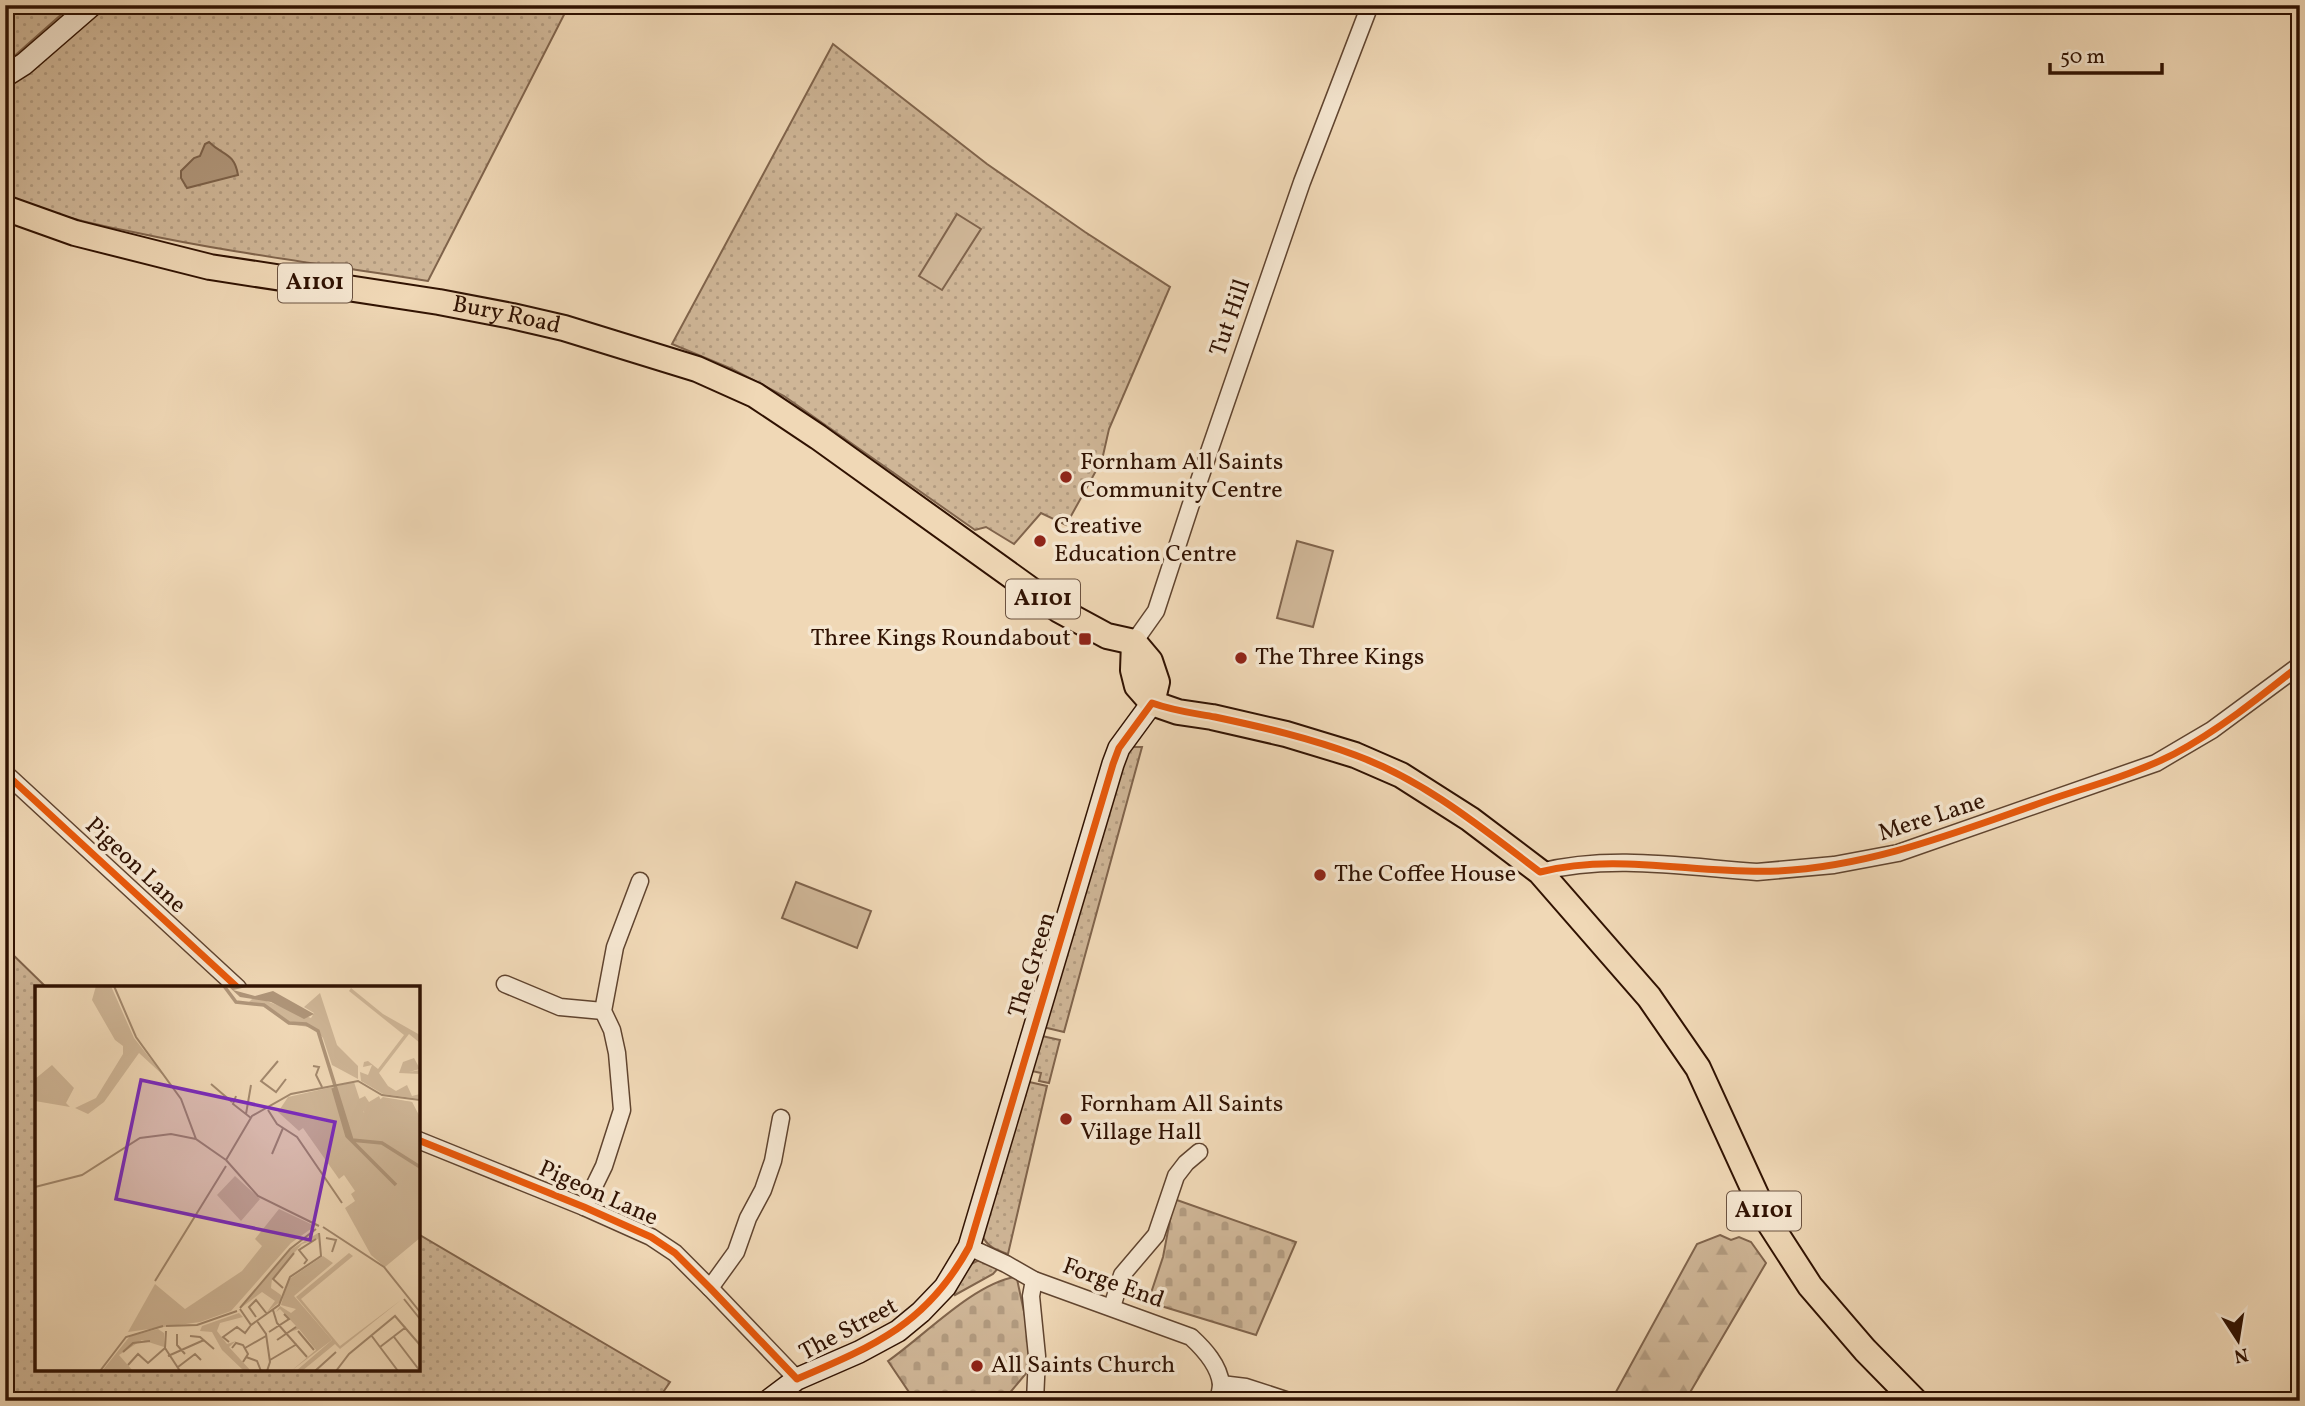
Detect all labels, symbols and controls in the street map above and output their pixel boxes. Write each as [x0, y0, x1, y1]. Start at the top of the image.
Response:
scale bar [2050, 32, 2162, 76]
text: 50 m [2060, 43, 2105, 72]
road number: A1101 [278, 264, 352, 302]
street label: Tut Hill [1202, 275, 1260, 361]
street label: Bury Road [449, 288, 564, 344]
place label: Fornham All Saints Community Centre [1080, 446, 1283, 508]
marker: Fornham All Saints Community Centre [1058, 469, 1074, 485]
place label: Creative Education Centre [1054, 510, 1237, 572]
marker: Creative Education Centre [1032, 533, 1048, 549]
road number: A1101 [1006, 580, 1080, 618]
place label: Three Kings Roundabout [810, 622, 1071, 656]
marker: Three Kings Roundabout [1077, 631, 1093, 647]
place label: The Three Kings [1255, 641, 1424, 675]
marker: The Three Kings [1233, 650, 1249, 666]
street label: Mere Lane [1874, 785, 1990, 851]
street label: Pigeon Lane [77, 810, 193, 922]
place label: The Coffee House [1334, 858, 1516, 892]
marker: The Coffee House [1312, 867, 1328, 883]
street label: The Green [1001, 908, 1065, 1022]
inset map [35, 986, 420, 1371]
place label: Fornham All Saints Village Hall [1080, 1088, 1283, 1150]
marker: Fornham All Saints Village Hall [1058, 1111, 1074, 1127]
street label: Pigeon Lane [533, 1152, 663, 1236]
road number: A1101 [1727, 1192, 1801, 1230]
street label: Forge End [1057, 1250, 1169, 1318]
street label: The Street [794, 1290, 904, 1370]
north arrow [2204, 1304, 2274, 1374]
text: N [2231, 1341, 2251, 1369]
place label: All Saints Church [991, 1349, 1175, 1383]
marker: All Saints Church [969, 1358, 985, 1374]

